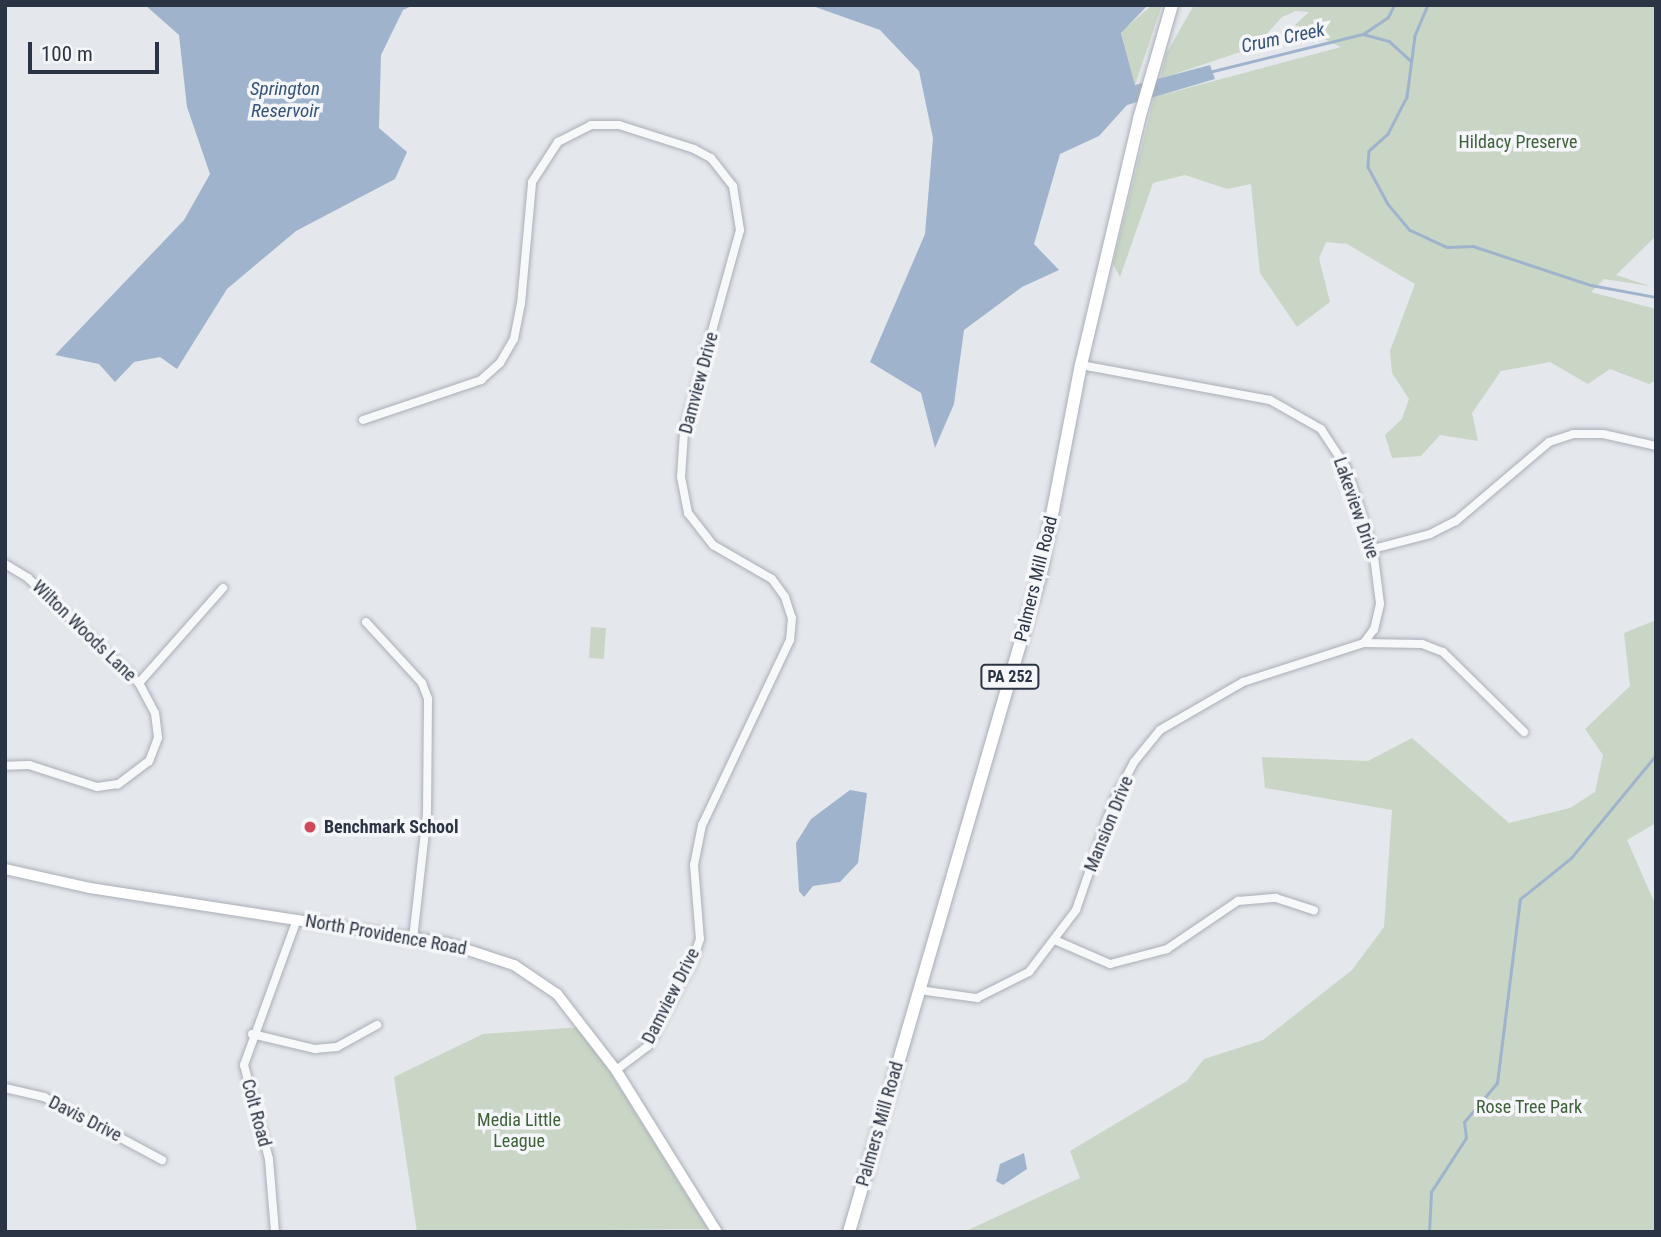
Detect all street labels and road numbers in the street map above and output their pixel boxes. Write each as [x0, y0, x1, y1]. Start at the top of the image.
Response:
street label: Damview Drive [675, 330, 723, 436]
street label: Lakeview Drive [1329, 455, 1383, 561]
street label: Palmers Mill Road [1010, 514, 1062, 644]
street label: Wilton Woods Lane [28, 576, 140, 686]
road number: PA 252 [980, 664, 1040, 690]
street label: Mansion Drive [1080, 773, 1138, 875]
street label: North Providence Road [304, 910, 468, 960]
street label: Damview Drive [638, 945, 704, 1047]
street label: Palmers Mill Road [852, 1059, 908, 1189]
street label: Colt Road [237, 1077, 275, 1149]
street label: Davis Drive [45, 1091, 125, 1147]

